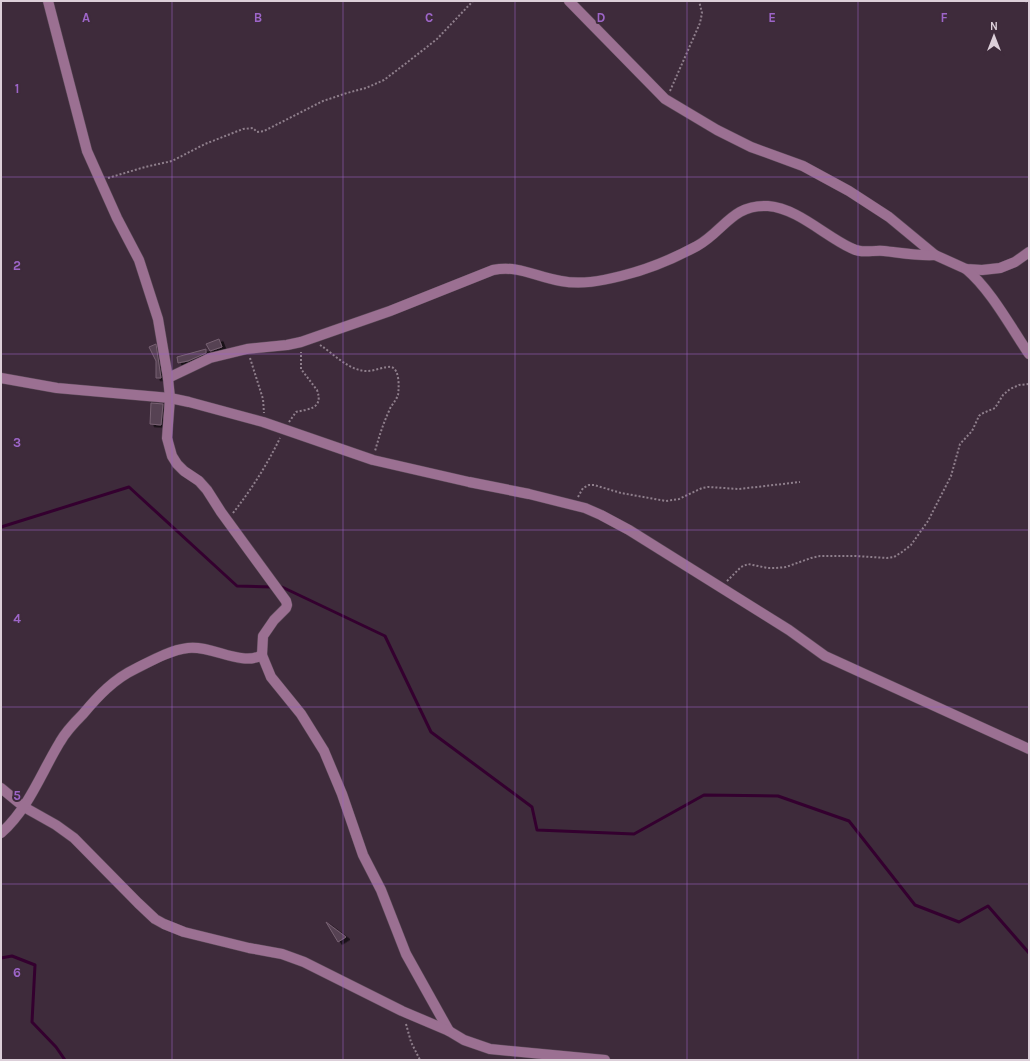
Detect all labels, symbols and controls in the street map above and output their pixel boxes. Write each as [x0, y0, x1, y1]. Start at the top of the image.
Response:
text: A [82, 10, 90, 25]
text: B [254, 10, 262, 25]
text: C [425, 10, 433, 25]
text: D [597, 10, 606, 25]
text: E [768, 10, 776, 25]
text: F [940, 10, 948, 25]
north arrow [974, 16, 1014, 56]
text: N [990, 20, 998, 33]
text: 1 [15, 81, 19, 96]
text: 2 [13, 258, 21, 273]
text: 3 [13, 435, 21, 450]
text: 4 [13, 611, 21, 626]
text: 5 [13, 788, 21, 803]
text: 6 [13, 965, 21, 980]

